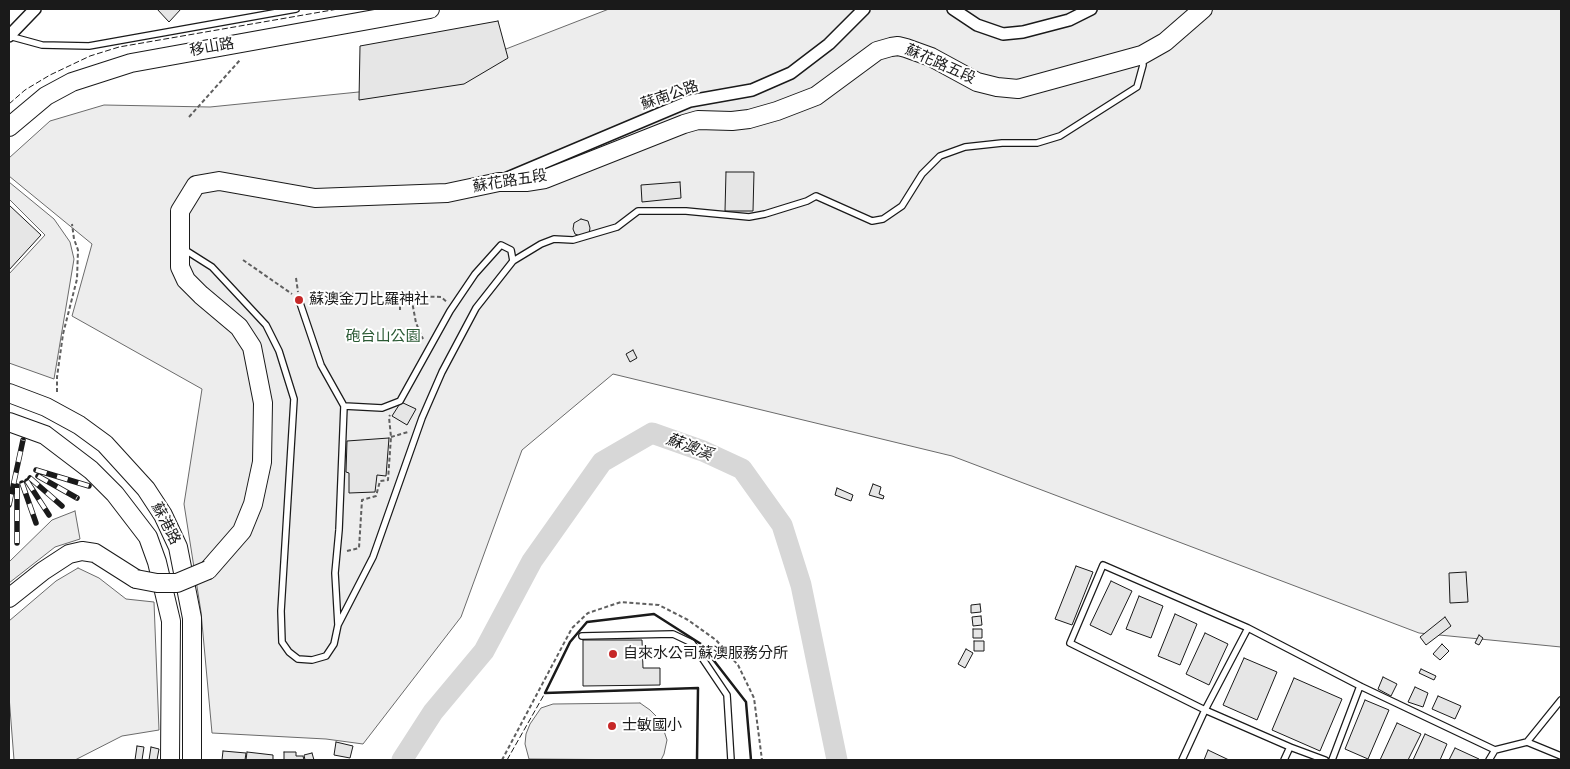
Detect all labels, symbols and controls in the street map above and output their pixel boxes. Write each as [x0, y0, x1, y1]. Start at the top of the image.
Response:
street label: 移山路 [188, 35, 236, 61]
street label: 蘇花路五段 [902, 42, 978, 88]
street label: 蘇南公路 [639, 78, 701, 114]
street label: 蘇花路五段 [472, 167, 548, 197]
place label: 蘇澳金刀比羅神社 [309, 291, 429, 309]
marker: 蘇澳金刀比羅神社 [293, 294, 305, 306]
park label: 砲台山公園 [346, 328, 420, 346]
water label: 蘇澳溪 [663, 430, 715, 466]
street label: 蘇港路 [147, 500, 183, 548]
place label: 自來水公司蘇澳服務分所 [623, 645, 788, 663]
marker: 自來水公司蘇澳服務分所 [607, 648, 619, 660]
place label: 士敏國小 [622, 717, 682, 735]
marker: 士敏國小 [606, 720, 618, 732]

